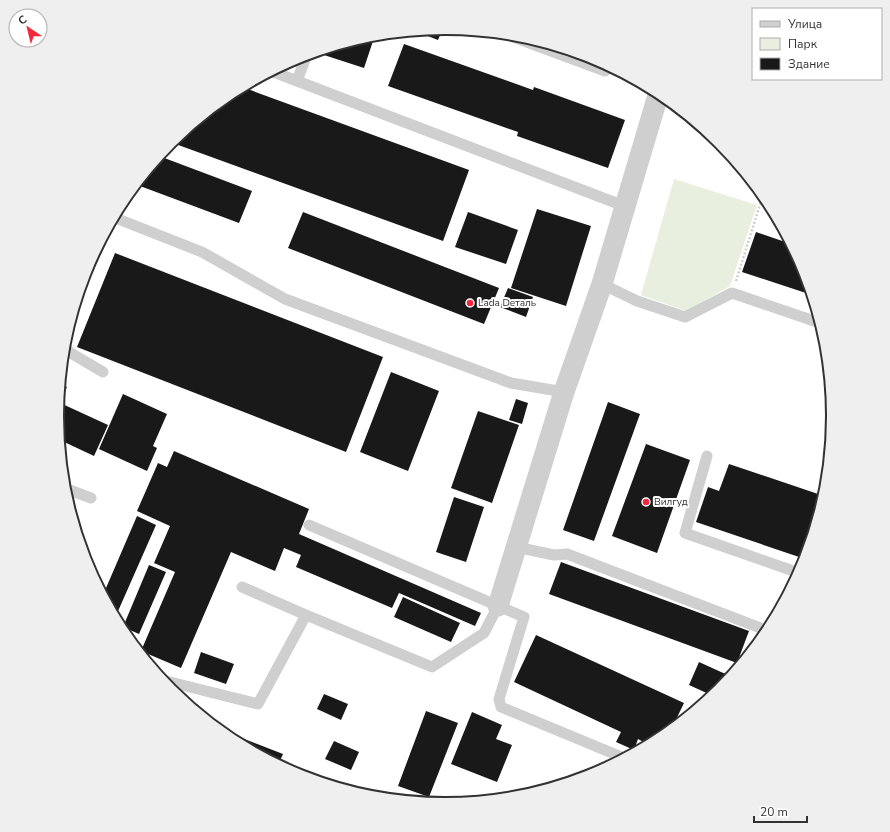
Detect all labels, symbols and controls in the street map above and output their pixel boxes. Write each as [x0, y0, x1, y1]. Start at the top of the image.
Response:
north arrow [8, 8, 48, 48]
legend [752, 8, 882, 80]
text: С [15, 12, 30, 29]
text: Улица [787, 16, 822, 32]
text: Парк [788, 36, 818, 52]
text: Здание [788, 56, 830, 72]
place label: Lada Dеталь [478, 296, 536, 310]
marker: Lada Dеталь [465, 298, 475, 308]
place label: Вилгуд [654, 495, 688, 509]
marker: Вилгуд [641, 497, 651, 507]
scale bar [754, 798, 807, 824]
text: 20 m [760, 804, 788, 820]

